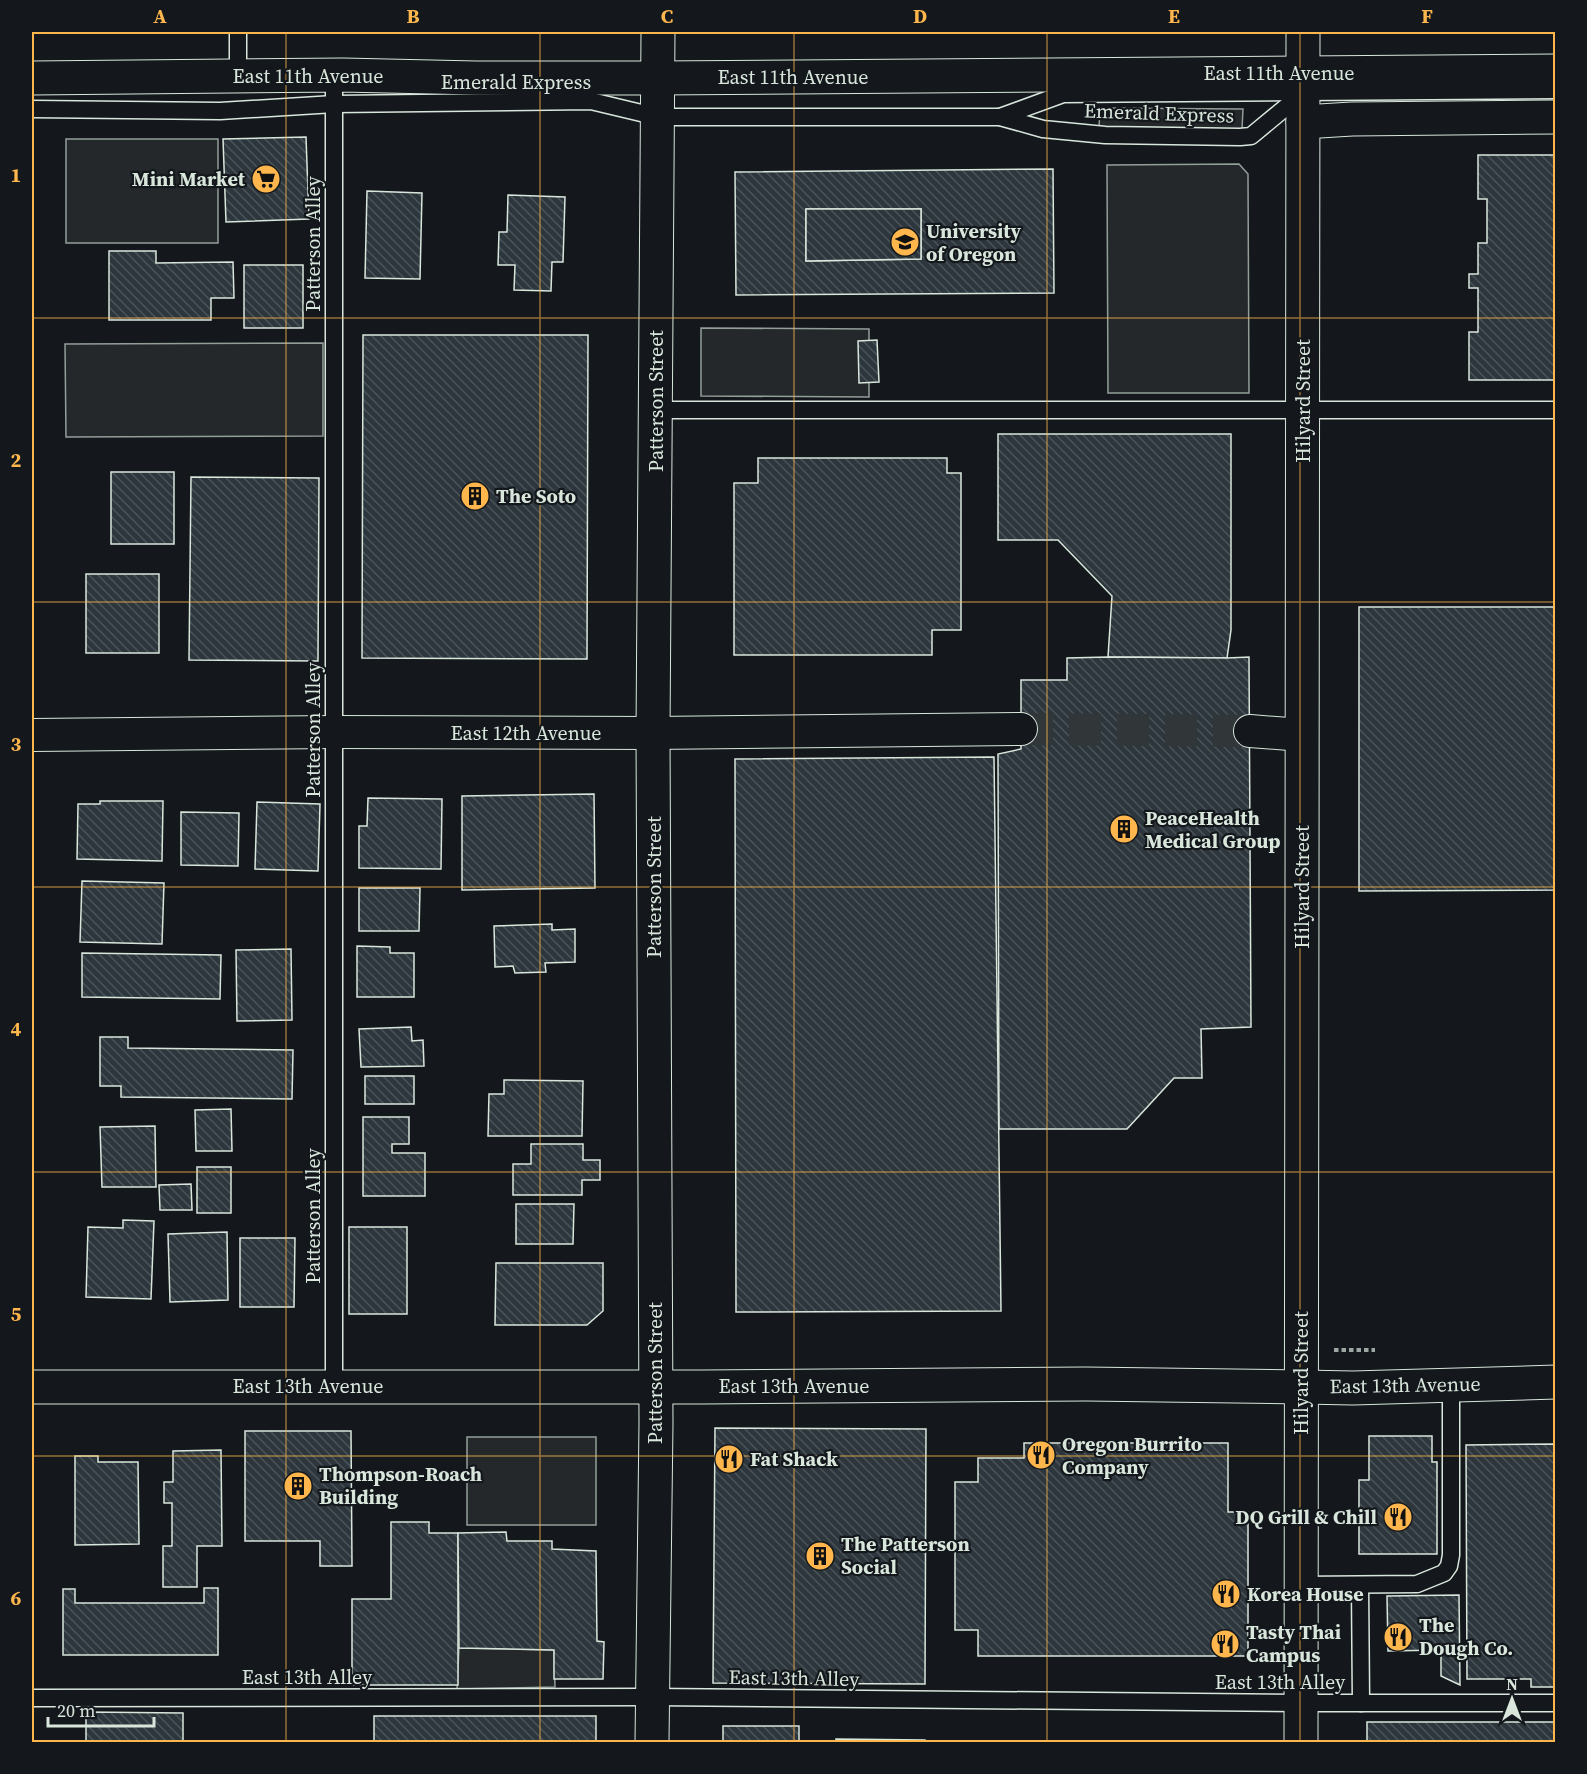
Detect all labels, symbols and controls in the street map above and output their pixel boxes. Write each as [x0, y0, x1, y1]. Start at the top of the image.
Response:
text: A [153, 2, 167, 30]
text: B [406, 2, 420, 30]
text: C [661, 2, 673, 30]
text: D [913, 2, 927, 30]
text: E [1168, 2, 1180, 30]
text: F [1421, 2, 1433, 30]
street label: East 11th Avenue [1204, 59, 1354, 87]
street label: East 11th Avenue [233, 62, 383, 90]
street label: East 11th Avenue [718, 63, 868, 91]
street label: Emerald Express [441, 68, 591, 96]
street label: Emerald Express [1083, 96, 1235, 130]
text: 1 [11, 161, 21, 189]
supermarket icon: Mini Market [250, 163, 282, 195]
place label: Mini Market [132, 165, 246, 193]
street label: Patterson Alley [299, 176, 327, 312]
place label: University of Oregon [926, 217, 1022, 268]
school or university icon: University of Oregon [889, 226, 921, 258]
street label: Patterson Street [642, 330, 670, 472]
street label: Hilyard Street [1289, 339, 1317, 463]
text: 2 [11, 446, 22, 474]
building icon: The Soto [459, 480, 491, 512]
place label: The Soto [496, 482, 576, 510]
street label: Patterson Alley [299, 662, 327, 798]
street label: East 12th Avenue [451, 719, 601, 747]
text: 3 [11, 730, 22, 758]
place label: PeaceHealth Medical Group [1145, 804, 1280, 855]
building icon: PeaceHealth Medical Group [1108, 813, 1140, 845]
street label: Patterson Street [640, 816, 668, 958]
street label: Hilyard Street [1288, 825, 1316, 949]
text: 4 [11, 1015, 22, 1043]
street label: Patterson Alley [299, 1148, 327, 1284]
text: 5 [11, 1300, 22, 1328]
street label: Patterson Street [641, 1302, 669, 1444]
street label: Hilyard Street [1287, 1311, 1315, 1435]
street label: East 13th Avenue [1329, 1370, 1481, 1400]
street label: East 13th Avenue [233, 1372, 383, 1400]
street label: East 13th Avenue [719, 1372, 869, 1400]
place label: Oregon Burrito Company [1062, 1430, 1202, 1481]
restaurant icon: Oregon Burrito Company [1025, 1439, 1057, 1471]
restaurant icon: Fat Shack [713, 1443, 745, 1475]
place label: Fat Shack [750, 1445, 838, 1473]
place label: Thompson-Roach Building [319, 1460, 482, 1511]
building icon: Thompson-Roach Building [282, 1470, 314, 1502]
restaurant icon: DQ Grill & Chill [1382, 1501, 1414, 1533]
place label: DQ Grill & Chill [1235, 1503, 1377, 1531]
place label: The Patterson Social [841, 1530, 970, 1581]
building icon: The Patterson Social [804, 1540, 836, 1572]
restaurant icon: Korea House [1210, 1578, 1242, 1610]
place label: Korea House [1247, 1580, 1364, 1608]
text: 6 [11, 1584, 22, 1612]
place label: The Dough Co. [1419, 1611, 1513, 1662]
place label: Tasty Thai Campus [1246, 1618, 1341, 1669]
restaurant icon: The Dough Co. [1382, 1621, 1414, 1653]
restaurant icon: Tasty Thai Campus [1209, 1628, 1241, 1660]
street label: East 13th Alley [242, 1663, 373, 1691]
street label: East 13th Alley [728, 1663, 860, 1693]
street label: East 13th Alley [1215, 1668, 1346, 1696]
north arrow [1482, 1669, 1542, 1729]
text: N [1506, 1673, 1518, 1695]
scale bar [48, 1690, 154, 1728]
text: 20 m [57, 1698, 95, 1723]

